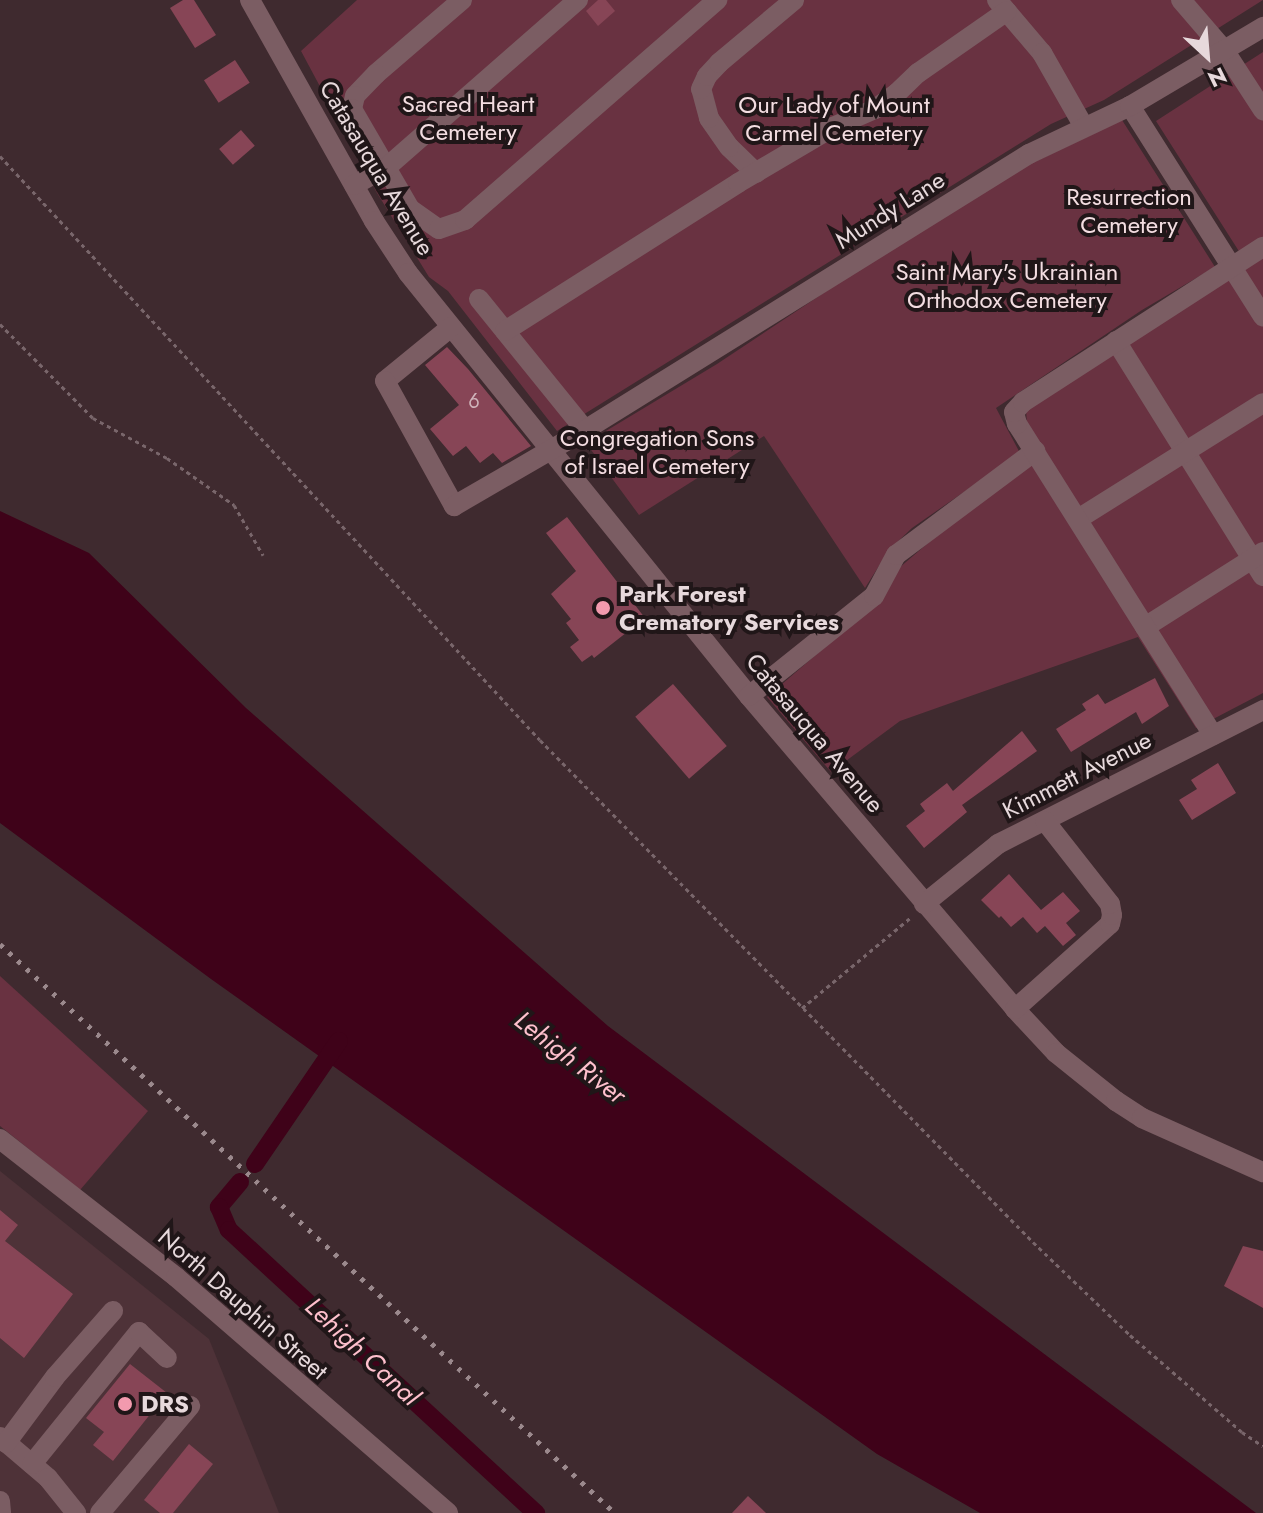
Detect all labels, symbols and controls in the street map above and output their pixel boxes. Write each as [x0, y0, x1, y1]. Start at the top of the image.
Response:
north arrow [1167, 16, 1247, 96]
text: N [1203, 59, 1232, 96]
street label: Catasauqua Avenue [313, 75, 441, 261]
park label: Sacred Heart Cemetery [402, 90, 534, 146]
park label: Our Lady of Mount Carmel Cemetery [738, 91, 930, 147]
street label: Mundy Lane [830, 165, 950, 255]
park label: Resurrection Cemetery [1066, 183, 1192, 239]
park label: Saint Mary's Ukrainian Orthodox Cemetery [896, 258, 1118, 314]
house number: 6 [468, 389, 480, 413]
park label: Congregation Sons of Israel Cemetery [560, 424, 754, 480]
place label: Park Forest Crematory Services [619, 580, 839, 636]
marker: Park Forest Crematory Services [594, 599, 612, 617]
street label: Catasauqua Avenue [740, 648, 890, 818]
street label: Kimmett Avenue [998, 725, 1156, 825]
water label: Lehigh River [508, 1005, 632, 1111]
street label: North Dauphin Street [152, 1222, 334, 1386]
water label: Lehigh Canal [298, 1291, 426, 1413]
place label: DRS [141, 1390, 189, 1418]
marker: DRS [116, 1395, 134, 1413]

